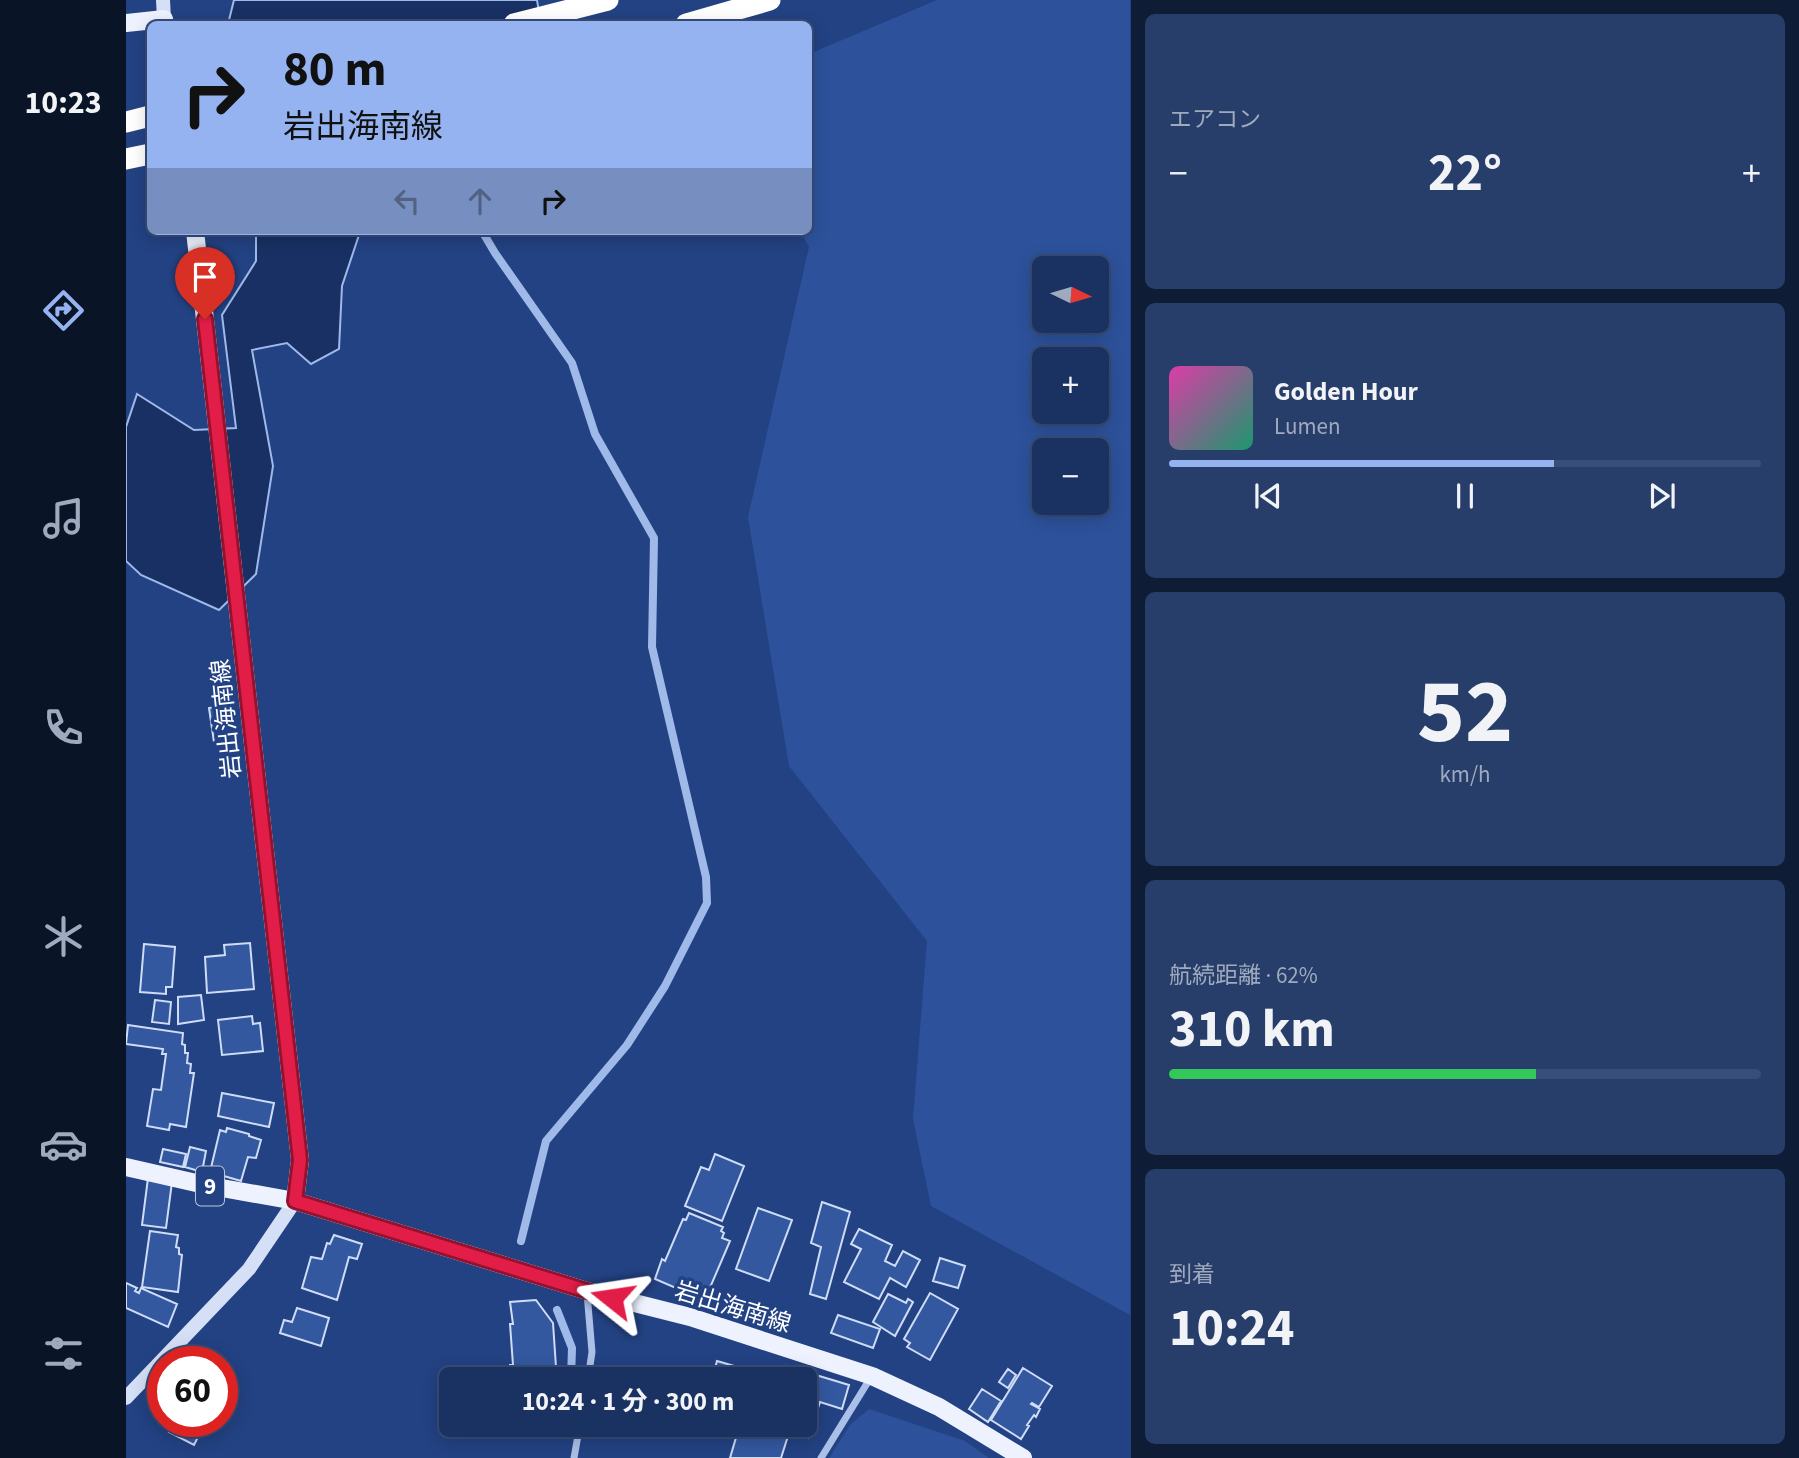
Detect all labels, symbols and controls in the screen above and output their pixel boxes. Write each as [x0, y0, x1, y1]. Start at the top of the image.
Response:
text: 80 m [283, 35, 387, 105]
icon: right [168, 49, 259, 140]
text: 10:23 [24, 80, 102, 126]
text: エアコン [1169, 103, 1261, 136]
text: 岩出海南線 [283, 104, 443, 150]
text: 22° [1428, 137, 1502, 211]
text: − [1169, 147, 1188, 201]
text: + [1742, 147, 1761, 201]
icon: left [388, 182, 426, 220]
icon: ahead [461, 182, 499, 220]
icon: right [534, 182, 572, 220]
pin [175, 247, 235, 319]
north arrow [1032, 256, 1110, 332]
map controls [1032, 256, 1109, 515]
icon: arrive [186, 258, 224, 296]
icon: directions [39, 286, 88, 335]
button: + [1032, 347, 1109, 424]
text: Golden Hour [1274, 373, 1418, 410]
text: Lumen [1274, 410, 1341, 443]
button: − [1032, 438, 1109, 515]
icon: previous [1249, 477, 1287, 515]
icon: pause [1446, 477, 1484, 515]
icon: next [1643, 477, 1681, 515]
icon: music [39, 494, 88, 543]
text: 52 [1417, 648, 1513, 777]
street label: 岩出海南線 [203, 657, 250, 780]
icon: phone [39, 703, 88, 752]
text: km/h [1439, 758, 1491, 791]
icon: climate [39, 912, 88, 961]
text: 航続距離 · 62% [1169, 959, 1318, 992]
text: 310 km [1169, 993, 1335, 1067]
icon: car [39, 1120, 88, 1169]
road number: 9 [196, 1166, 224, 1205]
text: 到着 [1169, 1258, 1215, 1291]
position arrow [575, 1261, 649, 1335]
street label: 岩出海南線 [670, 1273, 795, 1342]
text: 10:24 [1169, 1292, 1294, 1366]
icon: filters [39, 1329, 88, 1378]
speed limit sign: 60 [147, 1346, 238, 1437]
text: 10:24 · 1 分 · 300 m [522, 1383, 734, 1420]

